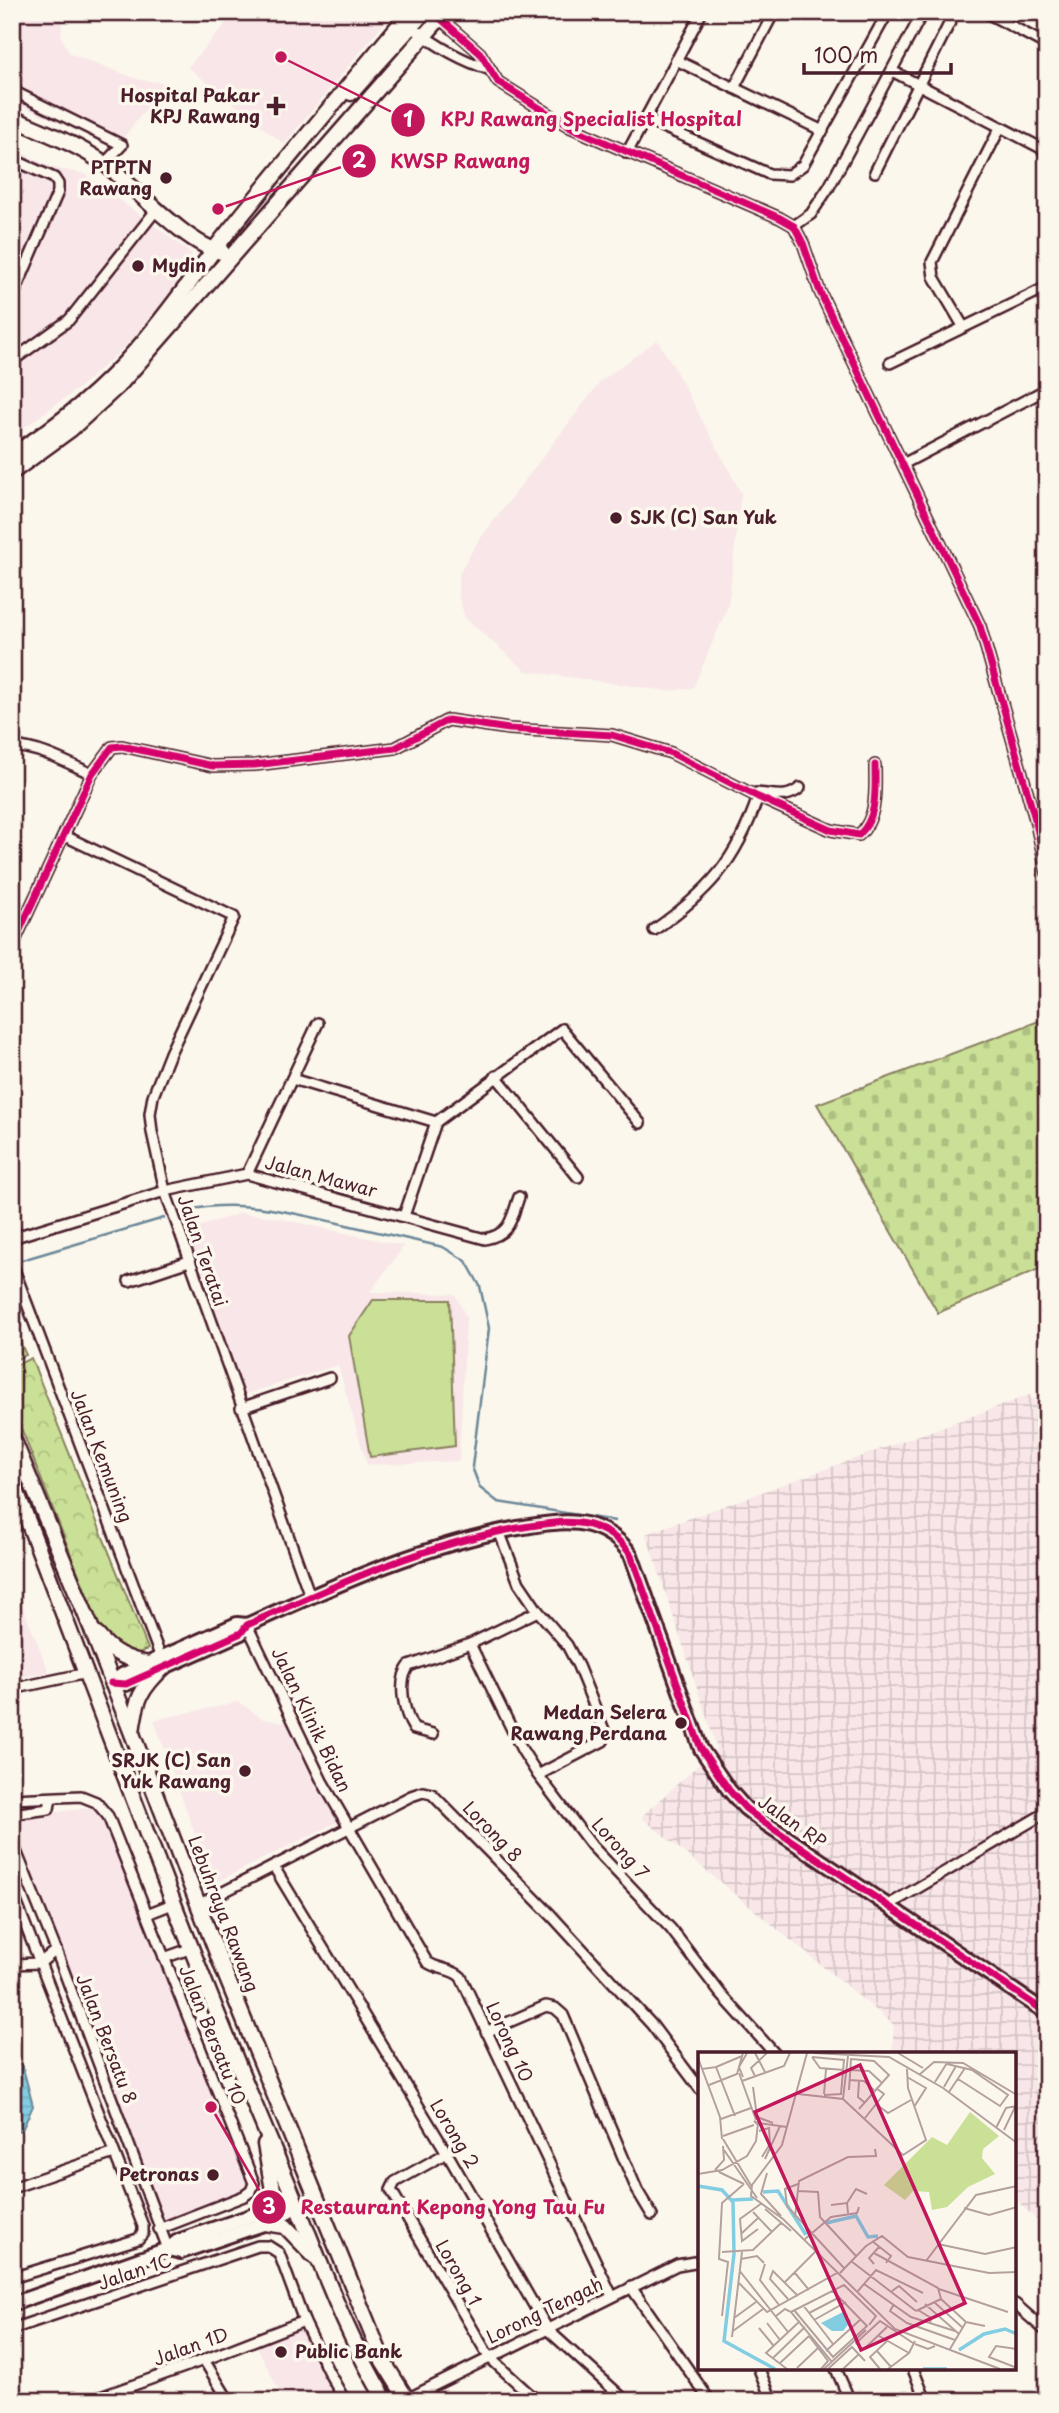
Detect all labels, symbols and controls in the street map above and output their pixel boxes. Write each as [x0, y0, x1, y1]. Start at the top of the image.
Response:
scale bar [804, 32, 950, 76]
text: 100 m [814, 38, 878, 70]
place label: Hospital Pakar KPJ Rawang [121, 81, 261, 129]
marker: Hospital Pakar KPJ Rawang [266, 96, 286, 116]
callout: KPJ Rawang Specialist Hospital [390, 100, 756, 140]
text: 1 [403, 102, 413, 134]
text: KPJ Rawang Specialist Hospital [440, 104, 742, 132]
callout: KWSP Rawang [341, 141, 544, 181]
text: 2 [352, 143, 367, 175]
text: KWSP Rawang [390, 146, 530, 174]
place label: PTPTN Rawang [80, 153, 152, 201]
marker: PTPTN Rawang [158, 170, 174, 186]
place label: Mydin [152, 251, 206, 278]
marker: Mydin [130, 258, 146, 274]
place label: SJK (C) San Yuk [630, 503, 777, 530]
marker: SJK (C) San Yuk [608, 510, 624, 526]
street label: Jalan Mawar [262, 1148, 381, 1204]
street label: Jalan Teratai [172, 1191, 235, 1310]
street label: Jalan Kemuning [65, 1385, 140, 1526]
street label: Jalan Klinik Bidan [265, 1642, 359, 1796]
place label: Medan Selera Rawang Perdana [510, 1698, 668, 1746]
marker: Medan Selera Rawang Perdana [673, 1715, 689, 1731]
place label: SRJK (C) San Yuk Rawang [112, 1746, 231, 1794]
marker: SRJK (C) San Yuk Rawang [237, 1763, 253, 1779]
street label: Jalan RP [753, 1787, 833, 1854]
street label: Lorong 8 [457, 1794, 529, 1867]
street label: Lorong 7 [586, 1811, 656, 1885]
street label: Lebuhraya Rawang [182, 1831, 267, 1995]
street label: Jalan Bersatu 10 [173, 1961, 254, 2108]
street label: Jalan Bersatu 8 [70, 1970, 145, 2107]
street label: Lorong 10 [480, 1997, 541, 2086]
inset map [698, 2052, 1017, 2371]
street label: Lorong 2 [424, 2094, 487, 2173]
place label: Petronas [119, 2160, 199, 2187]
marker: Petronas [205, 2167, 221, 2183]
callout: Restaurant Kepong Yong Tau Fu [252, 2187, 619, 2227]
text: 3 [262, 2189, 276, 2221]
text: Restaurant Kepong Yong Tau Fu [301, 2192, 605, 2220]
street label: Lorong 1 [430, 2234, 489, 2310]
street label: Jalan 1C [94, 2245, 175, 2296]
street label: Lorong Tengah [481, 2270, 608, 2350]
street label: Jalan 1D [149, 2320, 232, 2372]
place label: Public Bank [295, 2337, 402, 2364]
marker: Public Bank [273, 2344, 289, 2360]

